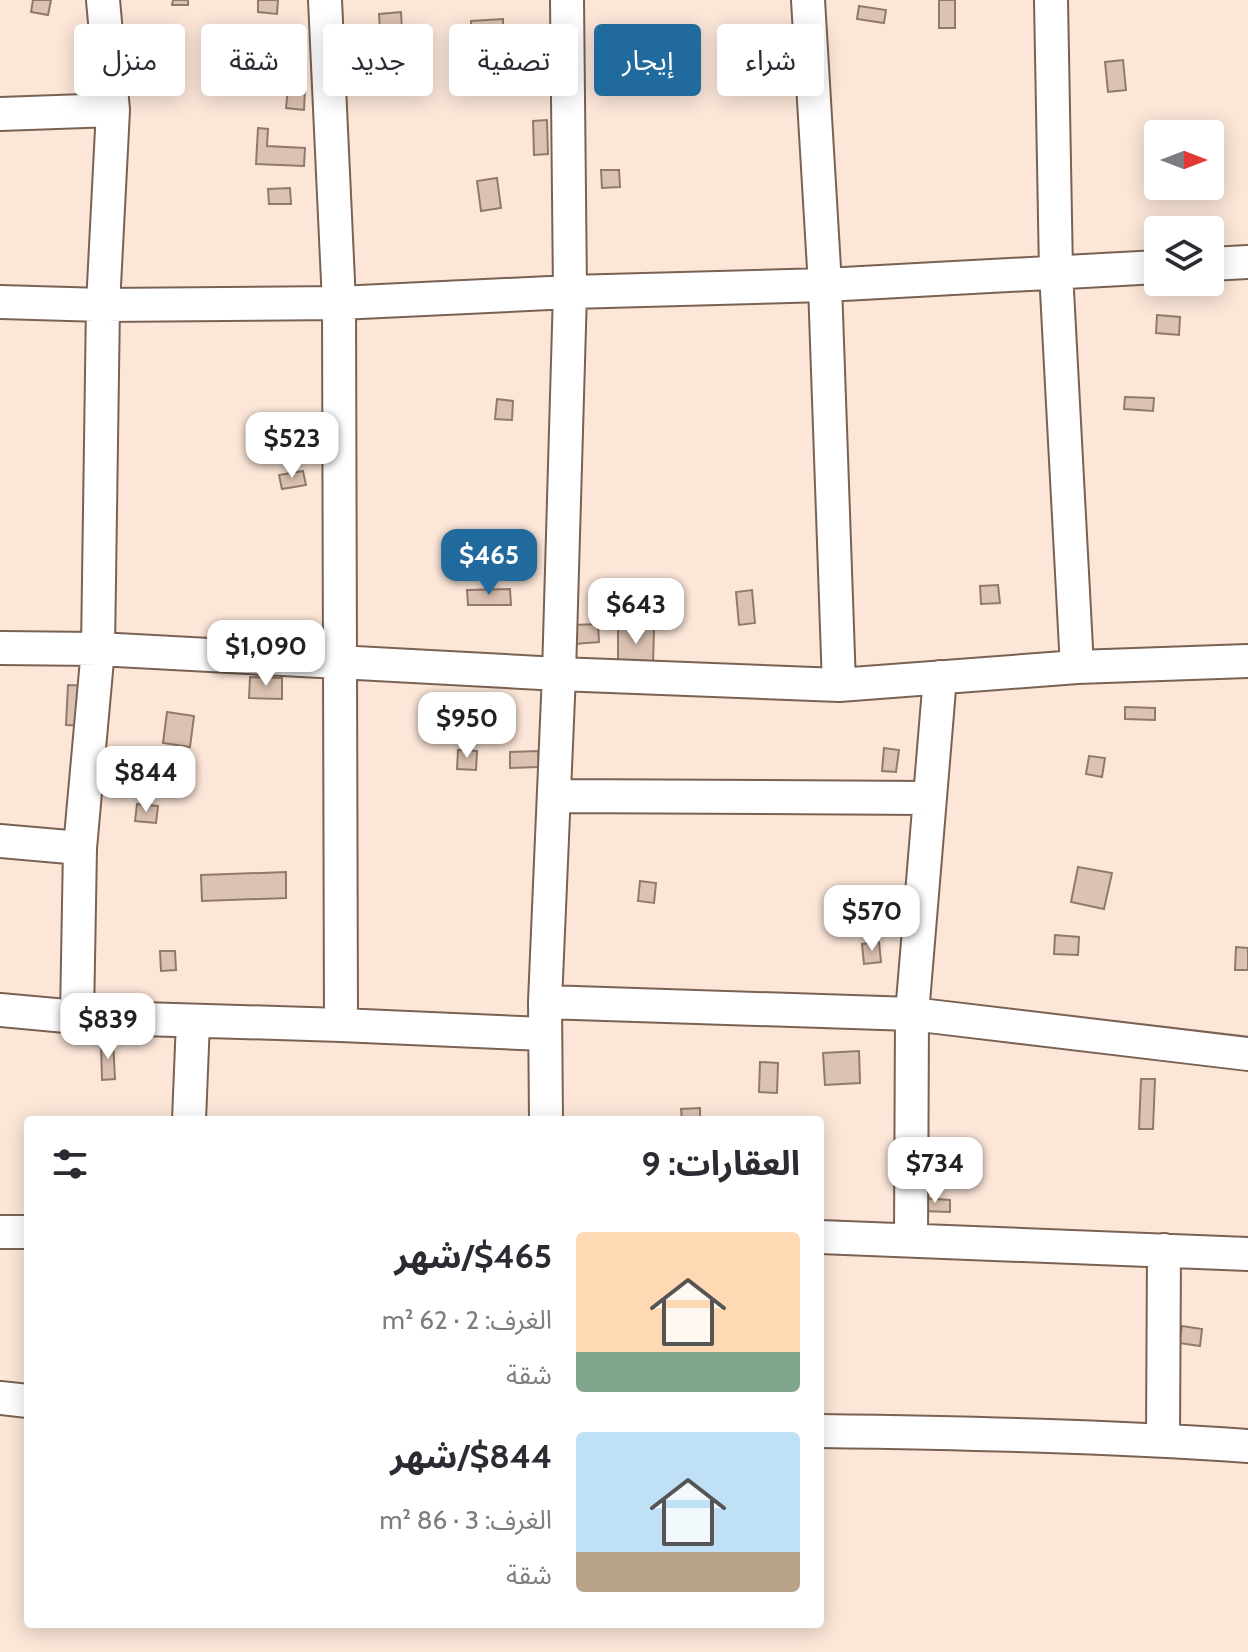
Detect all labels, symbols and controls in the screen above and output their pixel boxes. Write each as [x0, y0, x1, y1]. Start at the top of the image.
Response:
chip: منزل [74, 24, 185, 96]
chip: شقة [201, 24, 307, 96]
chip: جديد [323, 24, 433, 96]
chip: تصفية [449, 24, 578, 96]
chip: إيجار [594, 24, 701, 96]
chip: شراء [717, 24, 824, 96]
north arrow [1144, 120, 1224, 200]
map controls [1144, 120, 1224, 296]
button: layers [1144, 216, 1224, 296]
pin: $523 [245, 412, 339, 480]
text: $523 [264, 422, 320, 454]
pin: $465 [442, 529, 536, 597]
text: $465 [459, 539, 519, 571]
pin: $643 [589, 578, 683, 646]
text: $643 [606, 588, 666, 620]
pin: $1,090 [201, 620, 331, 688]
text: $1,090 [225, 630, 307, 662]
pin: $950 [420, 692, 514, 760]
text: $950 [436, 702, 498, 734]
pin: $844 [99, 746, 193, 814]
text: $844 [114, 756, 178, 788]
pin: $570 [825, 885, 919, 953]
text: $570 [842, 895, 902, 927]
pin: $839 [61, 993, 155, 1061]
text: $839 [78, 1003, 138, 1035]
pin: $734 [888, 1137, 982, 1205]
icon: filters [48, 1142, 92, 1186]
text: العقارات: 9 [642, 1142, 800, 1184]
text: $734 [906, 1147, 964, 1179]
text: $465/شهر [395, 1235, 552, 1277]
icon: home [640, 1264, 736, 1360]
text: الغرف: 2 · 62 m² [382, 1304, 552, 1336]
text: شقة [506, 1359, 552, 1391]
text: $844/شهر [390, 1435, 552, 1477]
icon: home [640, 1464, 736, 1560]
text: الغرف: 3 · 86 m² [379, 1504, 552, 1536]
text: شقة [506, 1559, 552, 1591]

